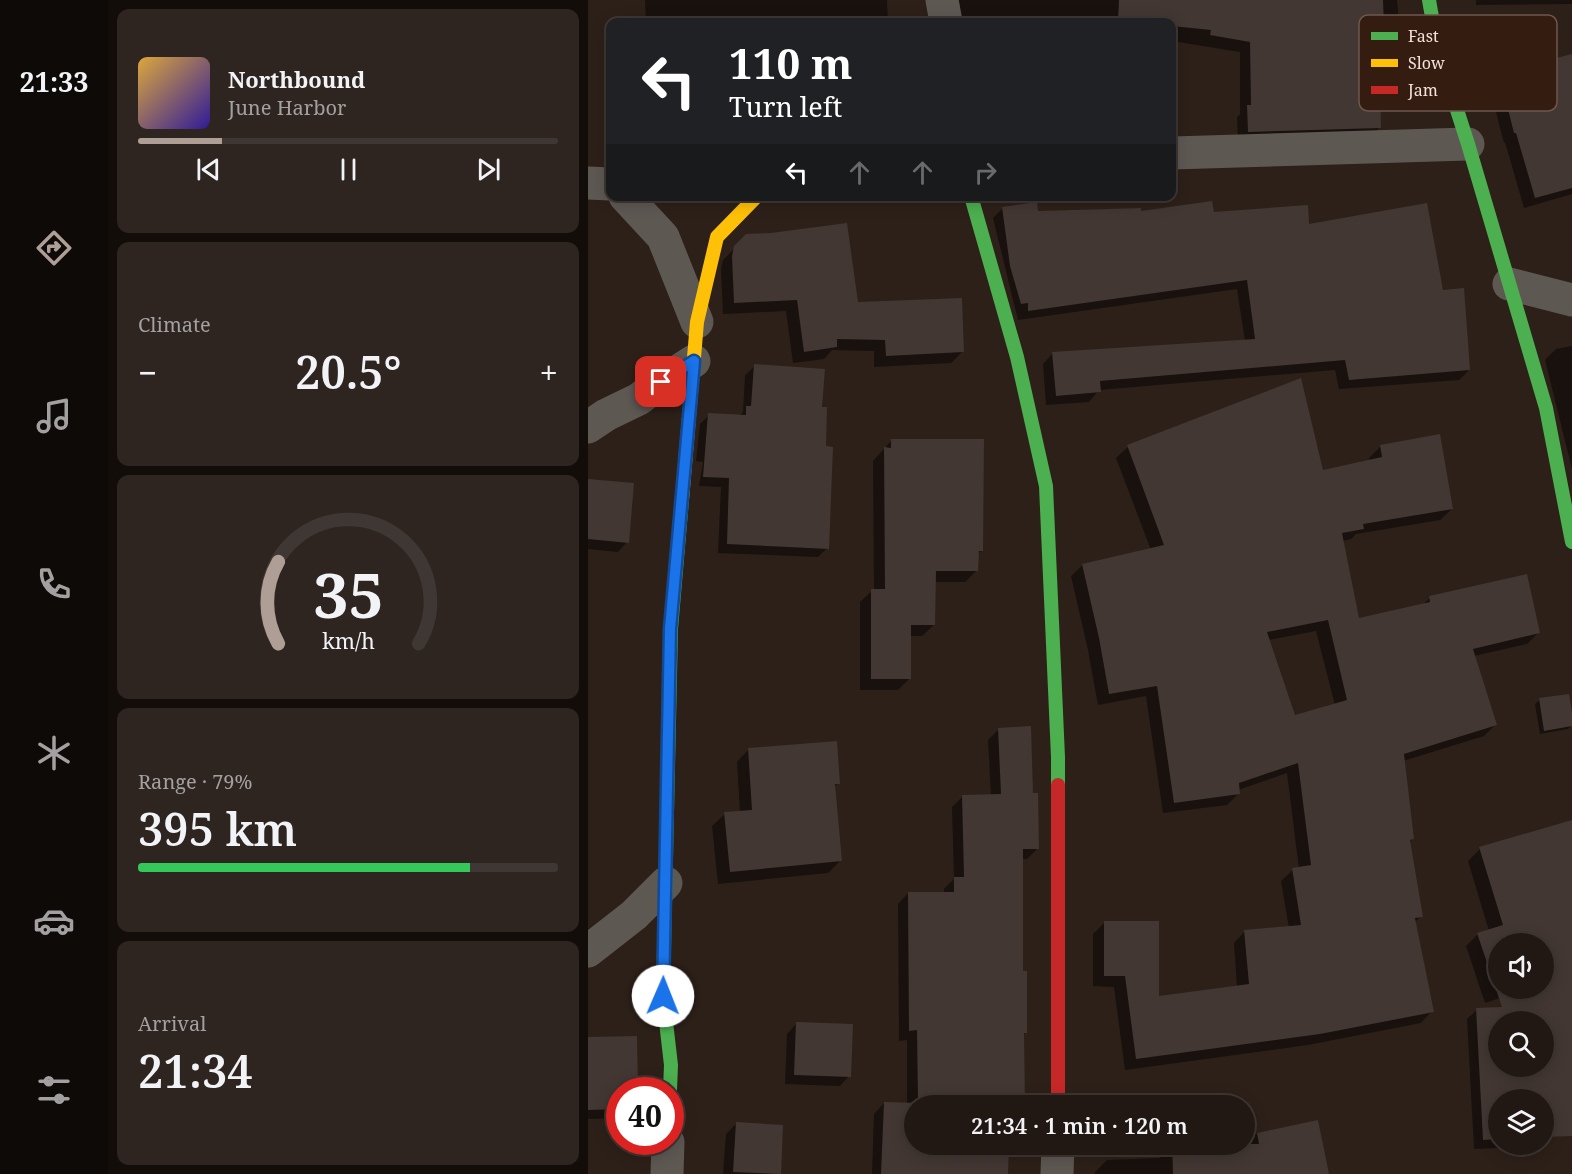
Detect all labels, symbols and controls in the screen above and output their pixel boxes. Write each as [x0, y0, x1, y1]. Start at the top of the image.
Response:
legend [1359, 15, 1557, 111]
text: Fast [1408, 25, 1439, 47]
text: 110 m [729, 34, 853, 91]
icon: left [630, 42, 708, 120]
text: Slow [1408, 52, 1445, 74]
text: 21:33 [19, 63, 89, 100]
text: Northbound [228, 64, 365, 94]
text: Jam [1407, 79, 1438, 101]
text: Turn left [729, 88, 842, 125]
text: June Harbor [228, 94, 346, 121]
icon: previous [192, 153, 225, 186]
icon: pause [332, 153, 365, 186]
icon: next [472, 153, 505, 186]
icon: left [780, 156, 813, 189]
icon: ahead [843, 156, 876, 189]
icon: ahead [906, 156, 939, 189]
icon: right [969, 156, 1002, 189]
icon: directions [33, 227, 75, 269]
text: Climate [138, 311, 211, 338]
text: 20.5° [295, 341, 402, 402]
text: − [138, 350, 157, 395]
text: + [540, 350, 558, 395]
pin [635, 356, 686, 407]
icon: arrive [644, 365, 677, 398]
icon: music [33, 395, 75, 437]
text: 35 [313, 551, 383, 636]
icon: phone [33, 563, 75, 605]
text: km/h [322, 626, 375, 655]
icon: climate [33, 732, 75, 774]
text: Range · 79% [138, 768, 252, 795]
text: 395 km [138, 798, 297, 859]
icon: car [33, 900, 75, 942]
map controls [1488, 933, 1554, 1155]
button: sound [1488, 933, 1554, 999]
position arrow [631, 964, 695, 1028]
text: Arrival [138, 1010, 206, 1037]
button: search [1488, 1011, 1554, 1077]
text: 21:34 [138, 1040, 253, 1101]
icon: filters [33, 1069, 75, 1111]
speed limit sign: 40 [606, 1077, 684, 1155]
button: layers [1488, 1089, 1554, 1155]
text: 21:34 · 1 min · 120 m [971, 1110, 1188, 1140]

